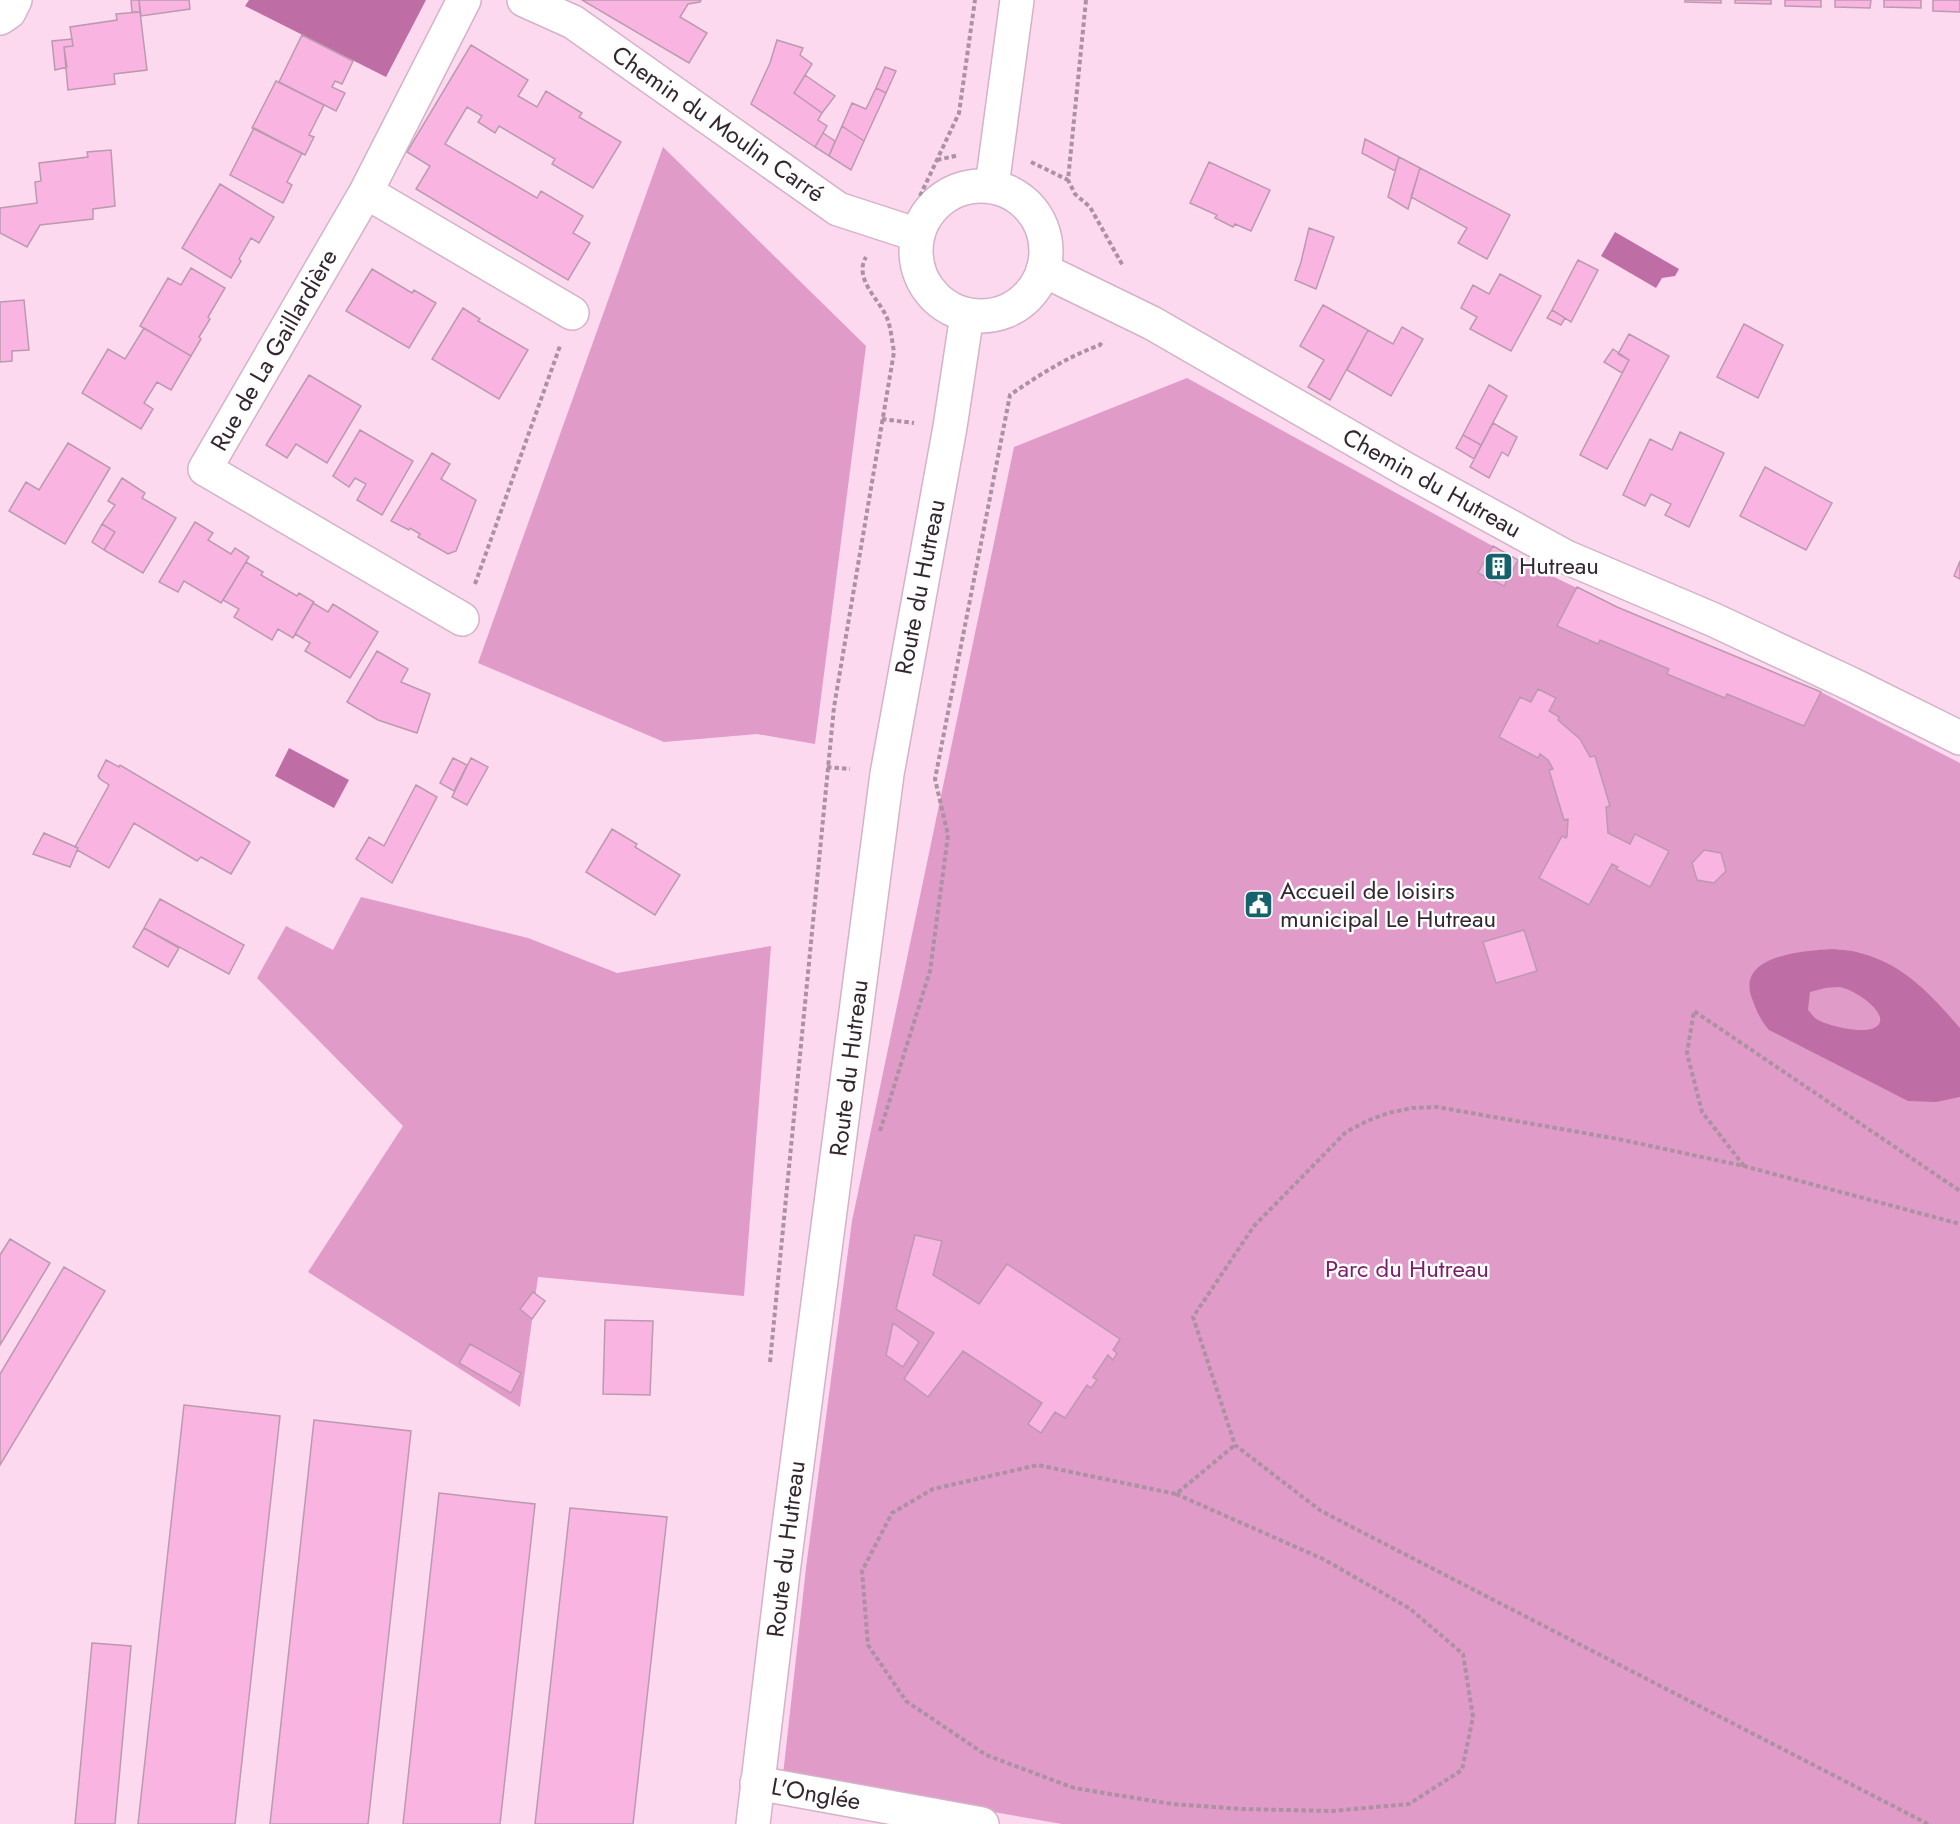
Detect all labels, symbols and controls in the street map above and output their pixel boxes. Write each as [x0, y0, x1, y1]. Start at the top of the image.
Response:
street label: Chemin du Moulin Carré [605, 37, 832, 210]
street label: Rue de La Gaillardière [201, 242, 346, 457]
street label: Chemin du Hutreau [1336, 419, 1528, 546]
street label: Route du Hutreau [885, 496, 954, 678]
place label: Hutreau [1519, 548, 1599, 583]
building icon: Hutreau [1482, 550, 1514, 582]
place label: Accueil de loisirs municipal Le Hutreau [1280, 873, 1496, 936]
public building icon: Accueil de loisirs municipal Le Hutreau [1243, 889, 1275, 921]
street label: Route du Hutreau [820, 978, 877, 1158]
park label: Parc du Hutreau [1325, 1251, 1489, 1286]
street label: Route du Hutreau [757, 1459, 814, 1639]
street label: L'Onglée [769, 1768, 864, 1819]

